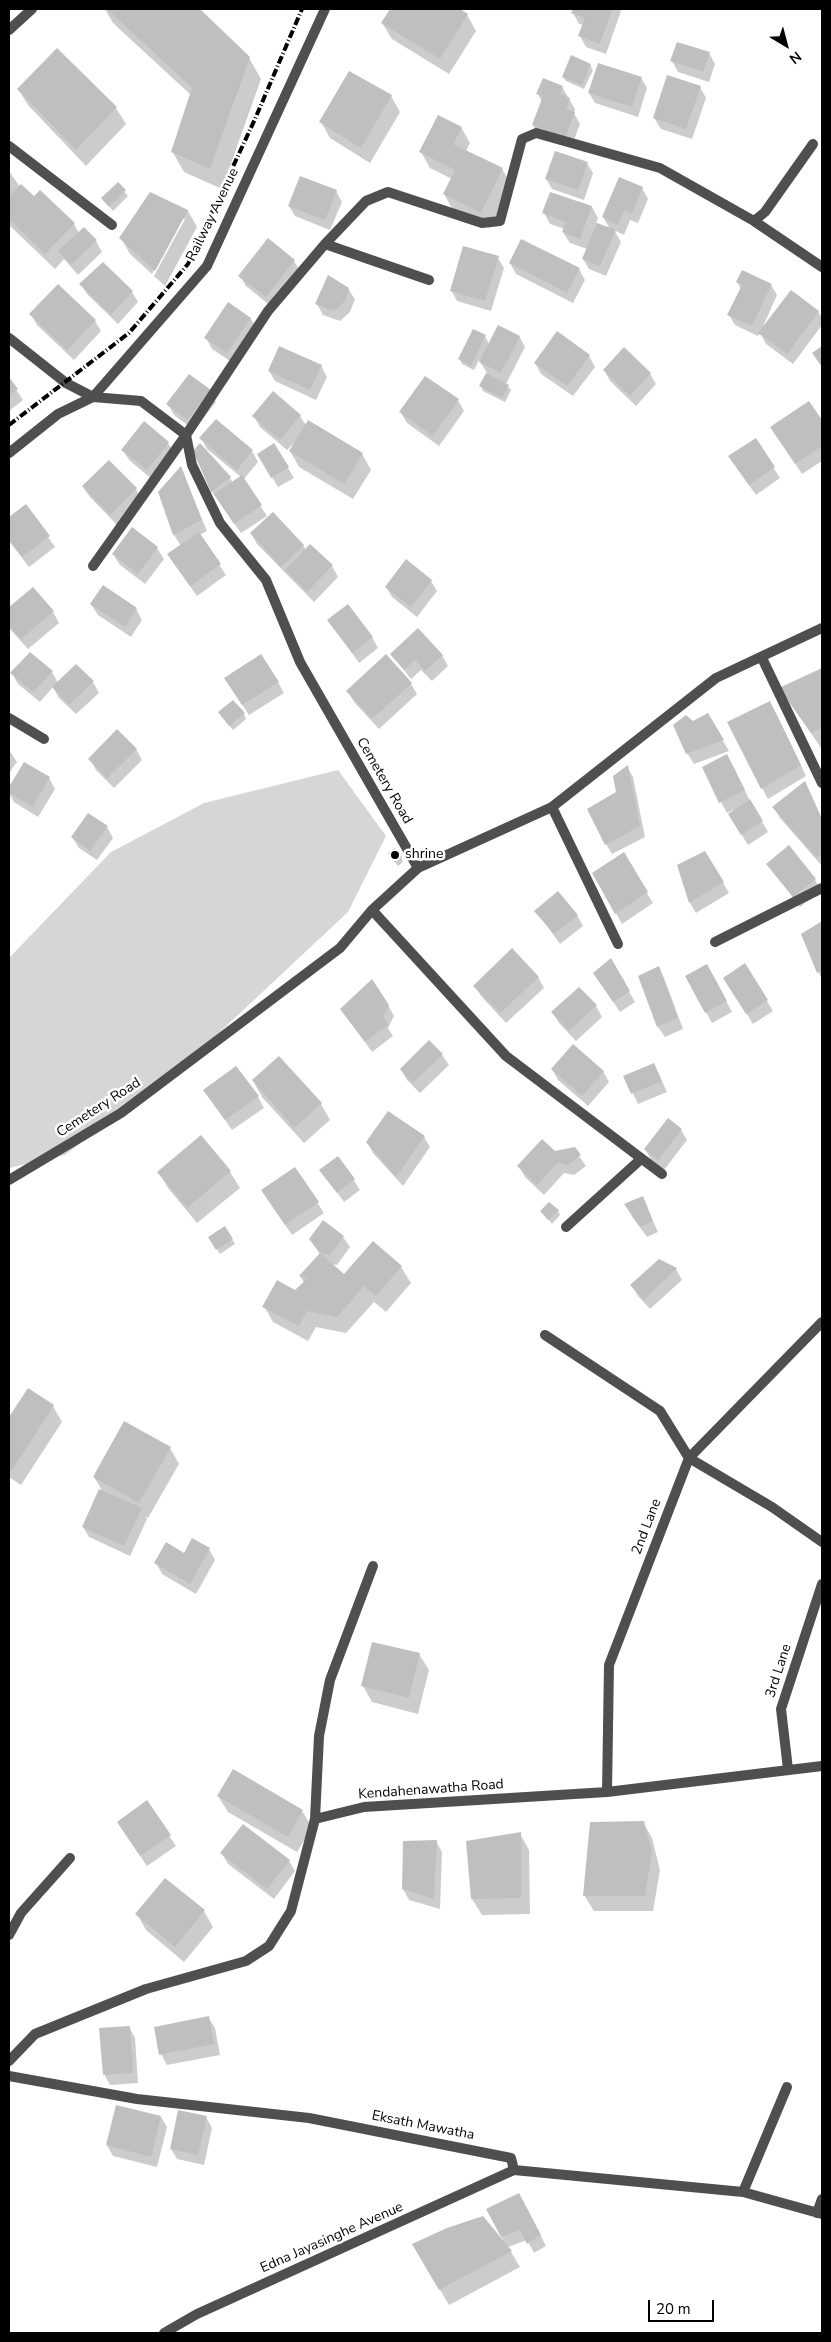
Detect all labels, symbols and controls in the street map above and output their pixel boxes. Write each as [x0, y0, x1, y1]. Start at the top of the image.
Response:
north arrow [761, 20, 811, 70]
text: N [785, 47, 805, 68]
street label: Railway Avenue [183, 166, 243, 264]
street label: Cemetery Road [353, 735, 415, 827]
place label: shrine [405, 847, 443, 863]
marker: shrine [389, 849, 401, 861]
street label: Cemetery Road [54, 1075, 144, 1141]
street label: 2nd Lane [629, 1497, 665, 1557]
street label: 3rd Lane [762, 1642, 796, 1700]
street label: Kendahenawatha Road [358, 1777, 504, 1803]
street label: Eksath Mawatha [370, 2108, 476, 2144]
street label: Edna Jayasinghe Avenue [258, 2199, 406, 2277]
scale bar [651, 2290, 717, 2322]
text: 20 m [656, 2299, 691, 2319]

